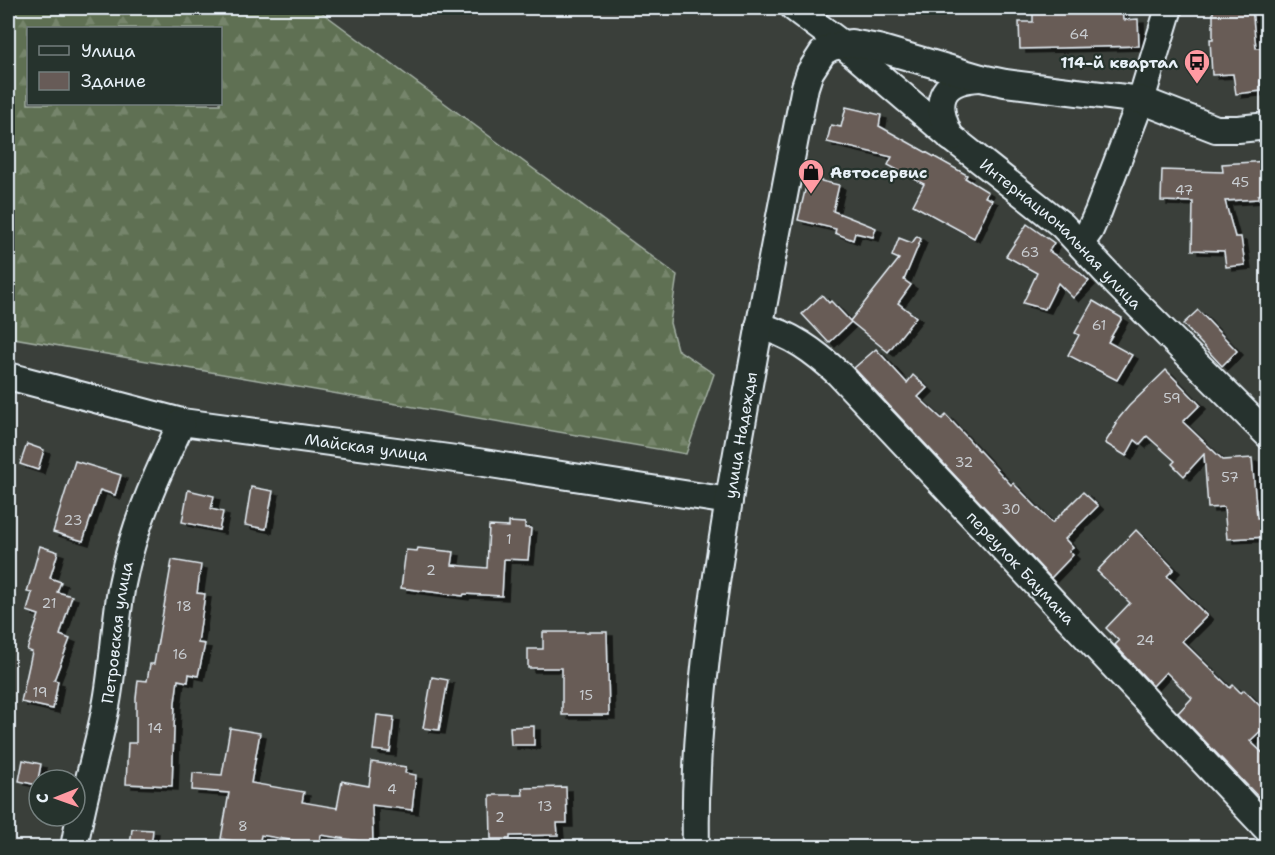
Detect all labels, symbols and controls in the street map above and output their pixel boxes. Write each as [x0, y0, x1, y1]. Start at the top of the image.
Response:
house number: 64 [1069, 25, 1089, 43]
legend [27, 27, 222, 105]
text: Улица [81, 39, 135, 63]
bus stop icon: 114-й квартал [1182, 47, 1212, 85]
place label: 114-й квартал [1060, 52, 1178, 73]
text: Здание [81, 69, 146, 93]
street label: Интернациональная улица [976, 154, 1147, 314]
shop icon: Автосервис [796, 157, 826, 195]
place label: Автосервис [830, 162, 927, 183]
house number: 45 [1231, 173, 1249, 191]
house number: 47 [1175, 181, 1193, 199]
house number: 63 [1021, 243, 1039, 261]
house number: 61 [1092, 316, 1106, 334]
street label: улица Надежды [719, 370, 762, 500]
house number: 59 [1163, 389, 1181, 407]
street label: Майская улица [303, 428, 429, 466]
house number: 32 [955, 453, 973, 471]
house number: 57 [1221, 468, 1239, 486]
house number: 30 [1001, 500, 1021, 518]
street label: переулок Баумана [962, 506, 1080, 629]
house number: 23 [64, 511, 82, 529]
house number: 1 [506, 530, 512, 548]
street label: Петровская улица [96, 559, 137, 705]
house number: 2 [426, 561, 436, 579]
house number: 21 [42, 594, 56, 612]
house number: 18 [176, 597, 192, 615]
house number: 24 [1136, 631, 1155, 649]
house number: 16 [172, 645, 188, 663]
house number: 19 [32, 683, 48, 701]
house number: 15 [579, 686, 593, 704]
house number: 14 [147, 719, 163, 737]
north arrow [27, 768, 87, 828]
house number: 4 [387, 780, 397, 798]
text: С [32, 793, 53, 803]
house number: 13 [538, 797, 552, 815]
house number: 2 [495, 808, 505, 826]
house number: 8 [238, 817, 248, 835]

